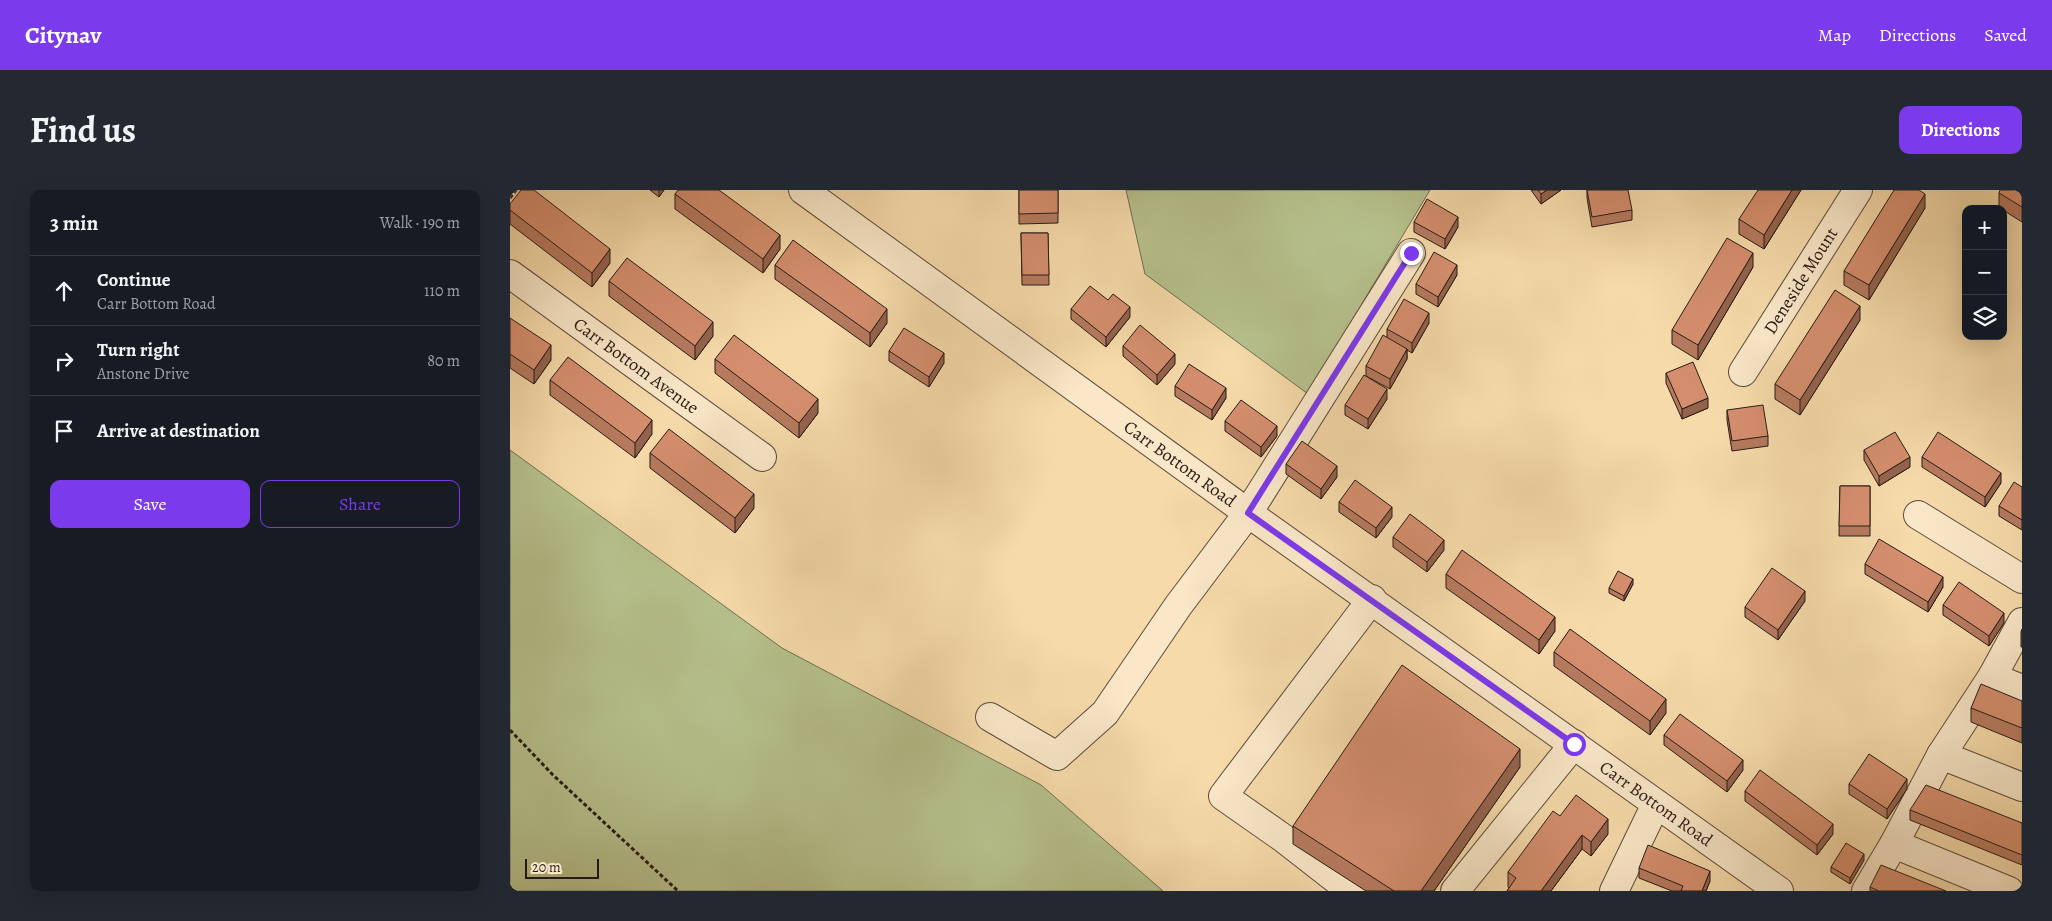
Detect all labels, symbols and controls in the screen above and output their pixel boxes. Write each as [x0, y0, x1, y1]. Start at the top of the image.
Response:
text: Citynav [25, 19, 101, 51]
text: Map [1818, 23, 1851, 47]
text: Directions [1879, 23, 1956, 47]
text: Saved [1984, 23, 2027, 47]
text: Find us [30, 106, 136, 154]
button: Directions [1899, 106, 2022, 154]
map controls [1962, 205, 2007, 340]
button: + [1962, 205, 2007, 250]
text: 3 min [50, 209, 98, 237]
text: Walk · 190 m [380, 212, 460, 234]
street label: Deneside Mount [1758, 223, 1843, 339]
route end [1400, 242, 1423, 265]
button: − [1962, 250, 2007, 295]
text: Continue [97, 267, 171, 293]
icon: ahead [50, 277, 78, 305]
text: 110 m [424, 280, 460, 302]
text: Carr Bottom Road [97, 293, 216, 315]
button: layers [1962, 295, 2007, 340]
street label: Carr Bottom Avenue [569, 312, 704, 419]
text: Turn right [97, 337, 179, 363]
icon: right [50, 347, 78, 375]
text: 80 m [427, 350, 460, 372]
text: Anstone Drive [97, 363, 190, 385]
street label: Carr Bottom Road [1119, 415, 1241, 513]
icon: arrive [50, 417, 78, 445]
text: Arrive at destination [97, 418, 260, 444]
button: Save [50, 480, 250, 528]
button: Share [260, 480, 460, 528]
route start [1563, 733, 1586, 756]
street label: Carr Bottom Road [1595, 755, 1718, 852]
scale bar [525, 856, 599, 879]
text: 20 m [532, 858, 561, 877]

